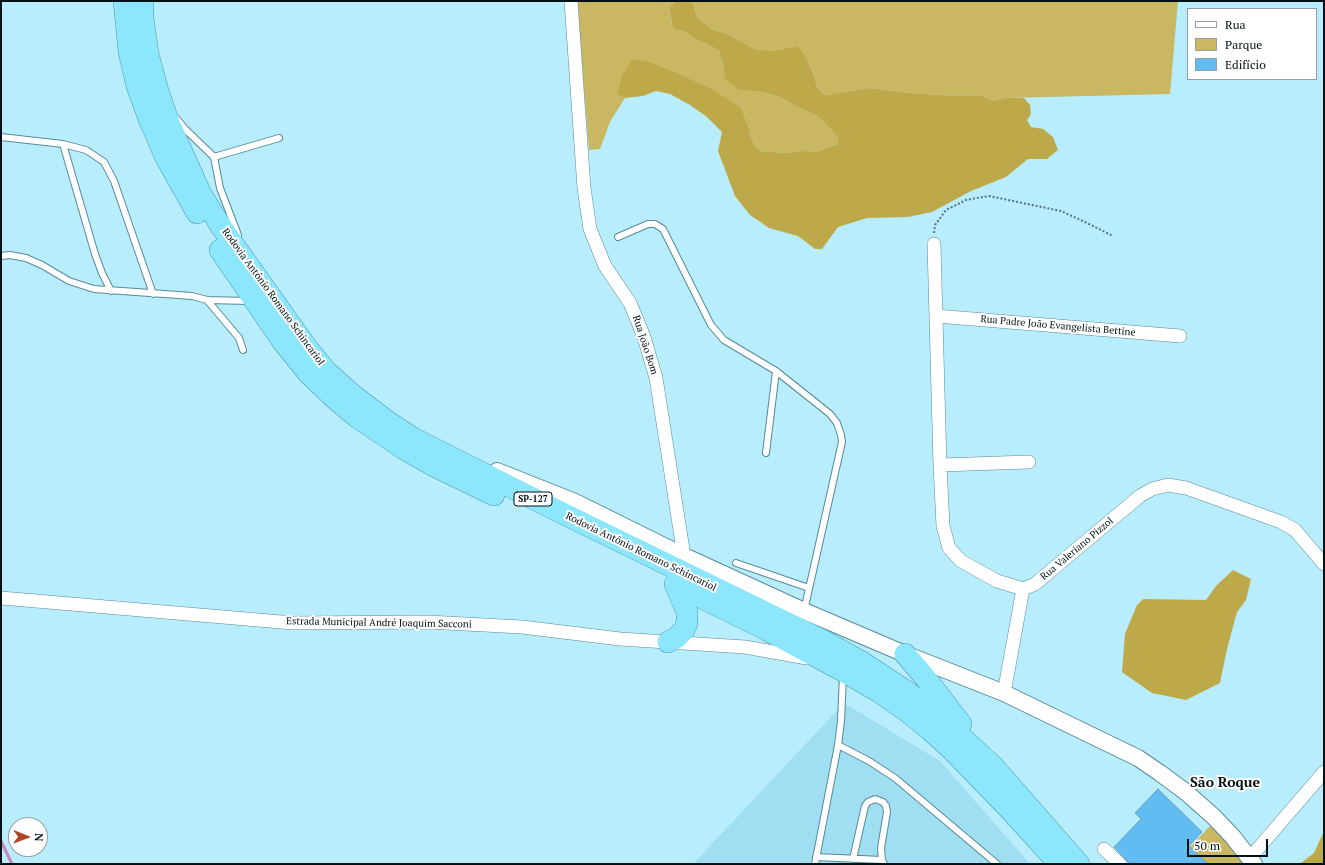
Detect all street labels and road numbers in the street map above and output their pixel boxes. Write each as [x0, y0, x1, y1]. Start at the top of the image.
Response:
street label: Rodovia Antônio Romano Schincariol [219, 226, 327, 368]
street label: Rua Padre João Evangelista Bettine [980, 313, 1136, 339]
street label: Rua João Bom [630, 314, 660, 376]
road number: SP-127 [514, 492, 552, 506]
street label: Rodovia Antônio Romano Schincariol [564, 510, 718, 594]
street label: Rua Valeriano Pizzol [1038, 515, 1116, 583]
street label: Estrada Municipal André Joaquim Sacconi [286, 615, 472, 631]

